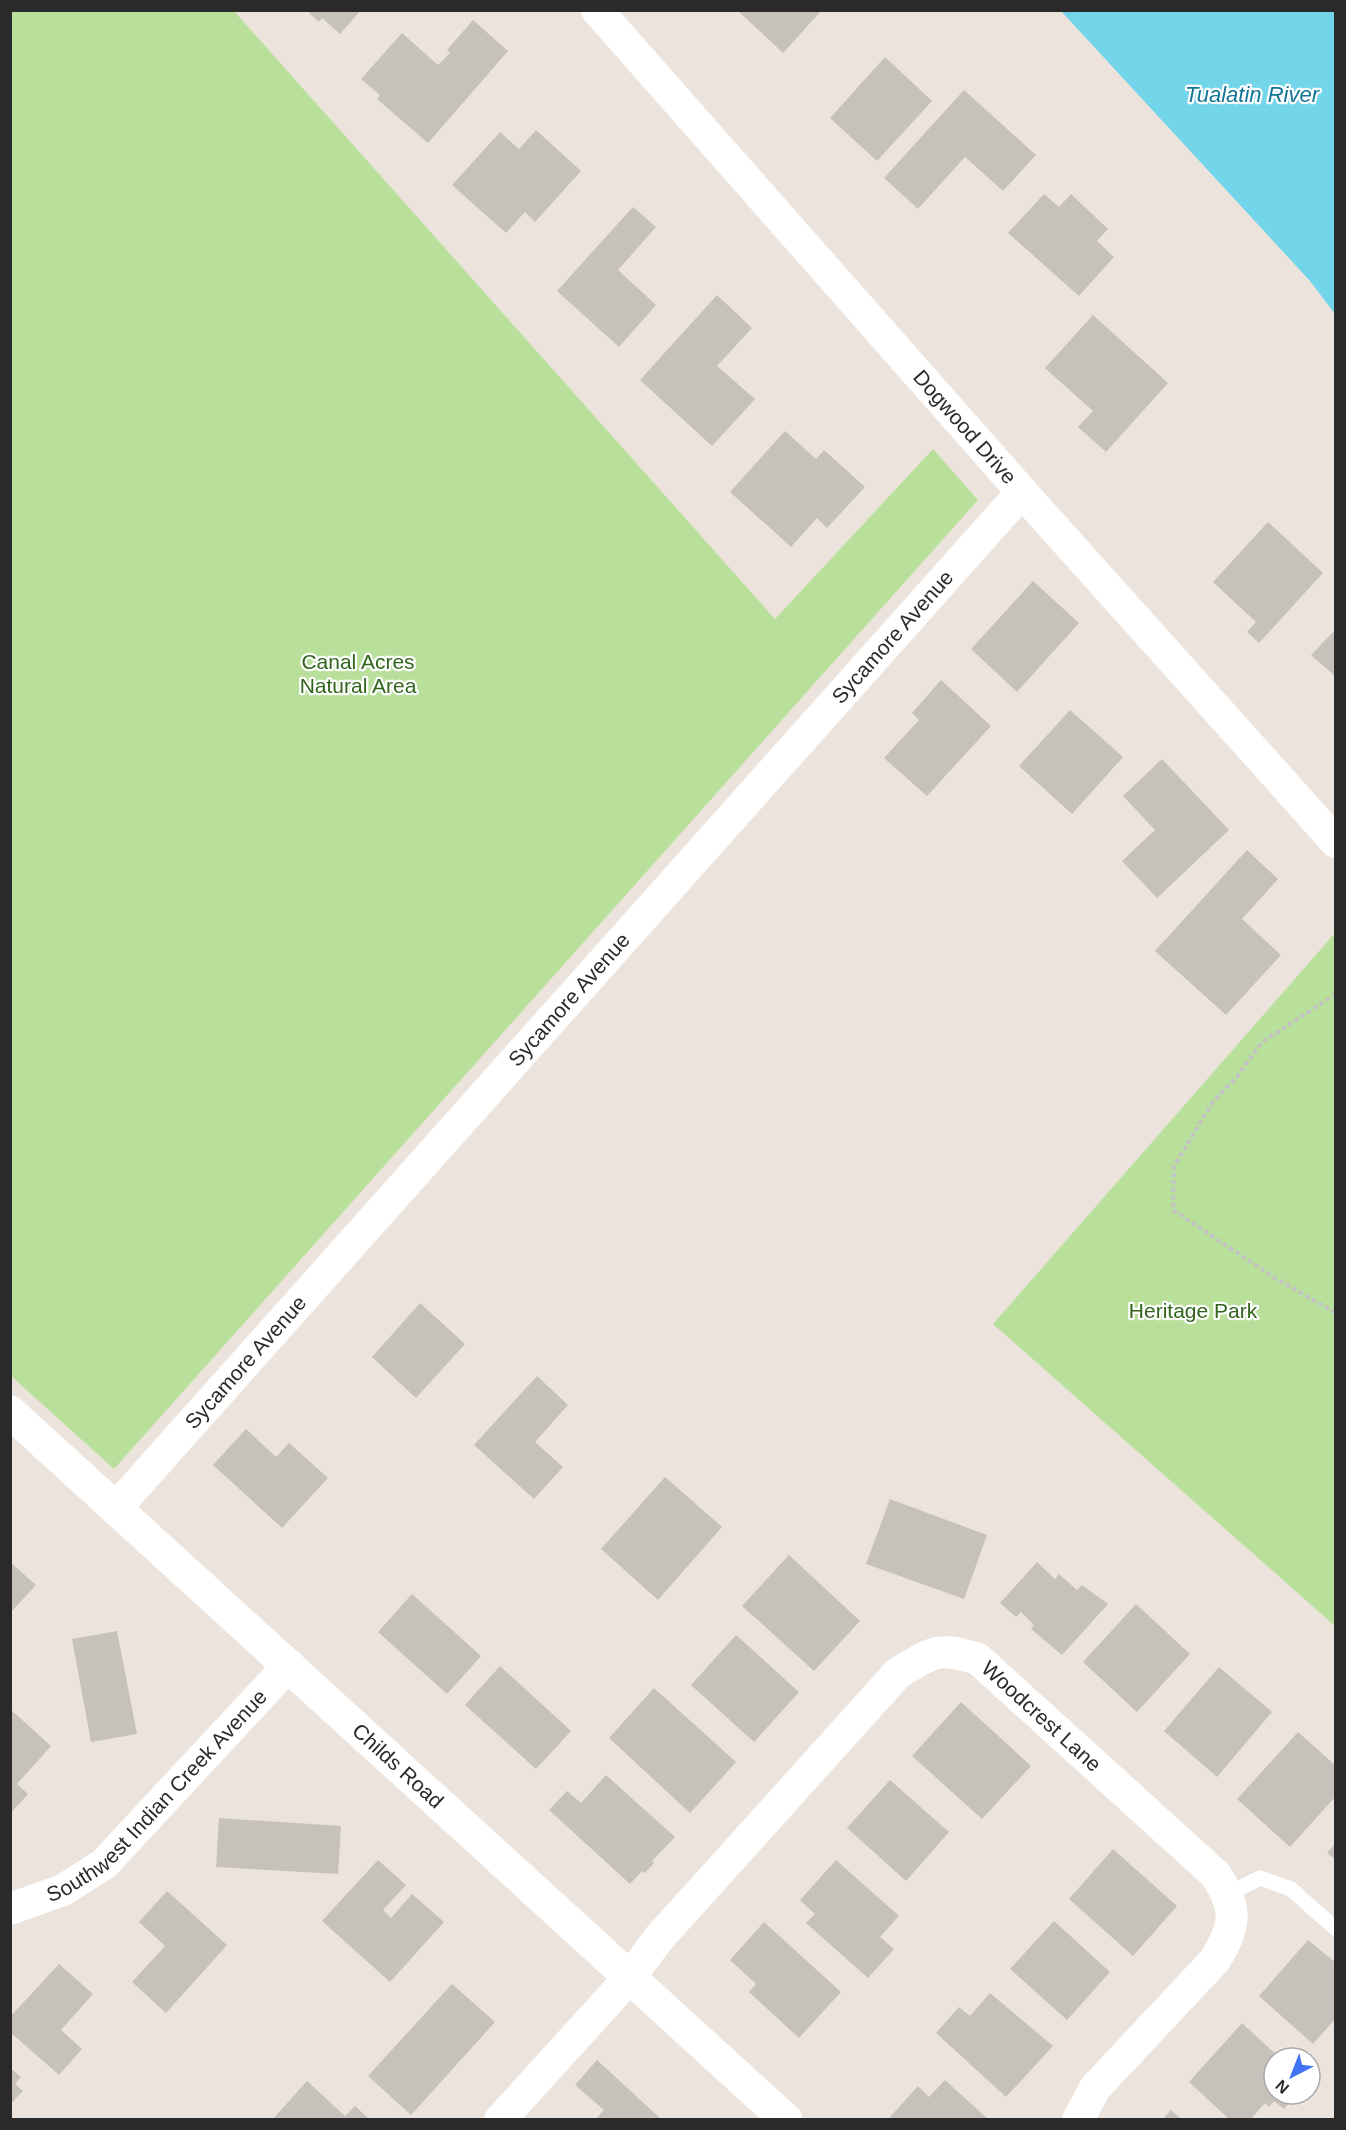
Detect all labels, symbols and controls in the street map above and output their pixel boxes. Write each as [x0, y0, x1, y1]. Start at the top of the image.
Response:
water label: Tualatin River [1185, 82, 1321, 107]
street label: Dogwood Drive [909, 365, 1021, 488]
street label: Sycamore Avenue [827, 566, 958, 708]
park label: Canal Acres Natural Area [300, 650, 417, 697]
street label: Sycamore Avenue [504, 928, 634, 1071]
street label: Sycamore Avenue [180, 1291, 311, 1433]
park label: Heritage Park [1129, 1299, 1258, 1322]
street label: Woodcrest Lane [977, 1656, 1106, 1776]
street label: Southwest Indian Creek Avenue [43, 1685, 271, 1906]
street label: Childs Road [348, 1718, 448, 1813]
north arrow [1262, 2046, 1322, 2106]
text: N [1272, 2077, 1292, 2097]

